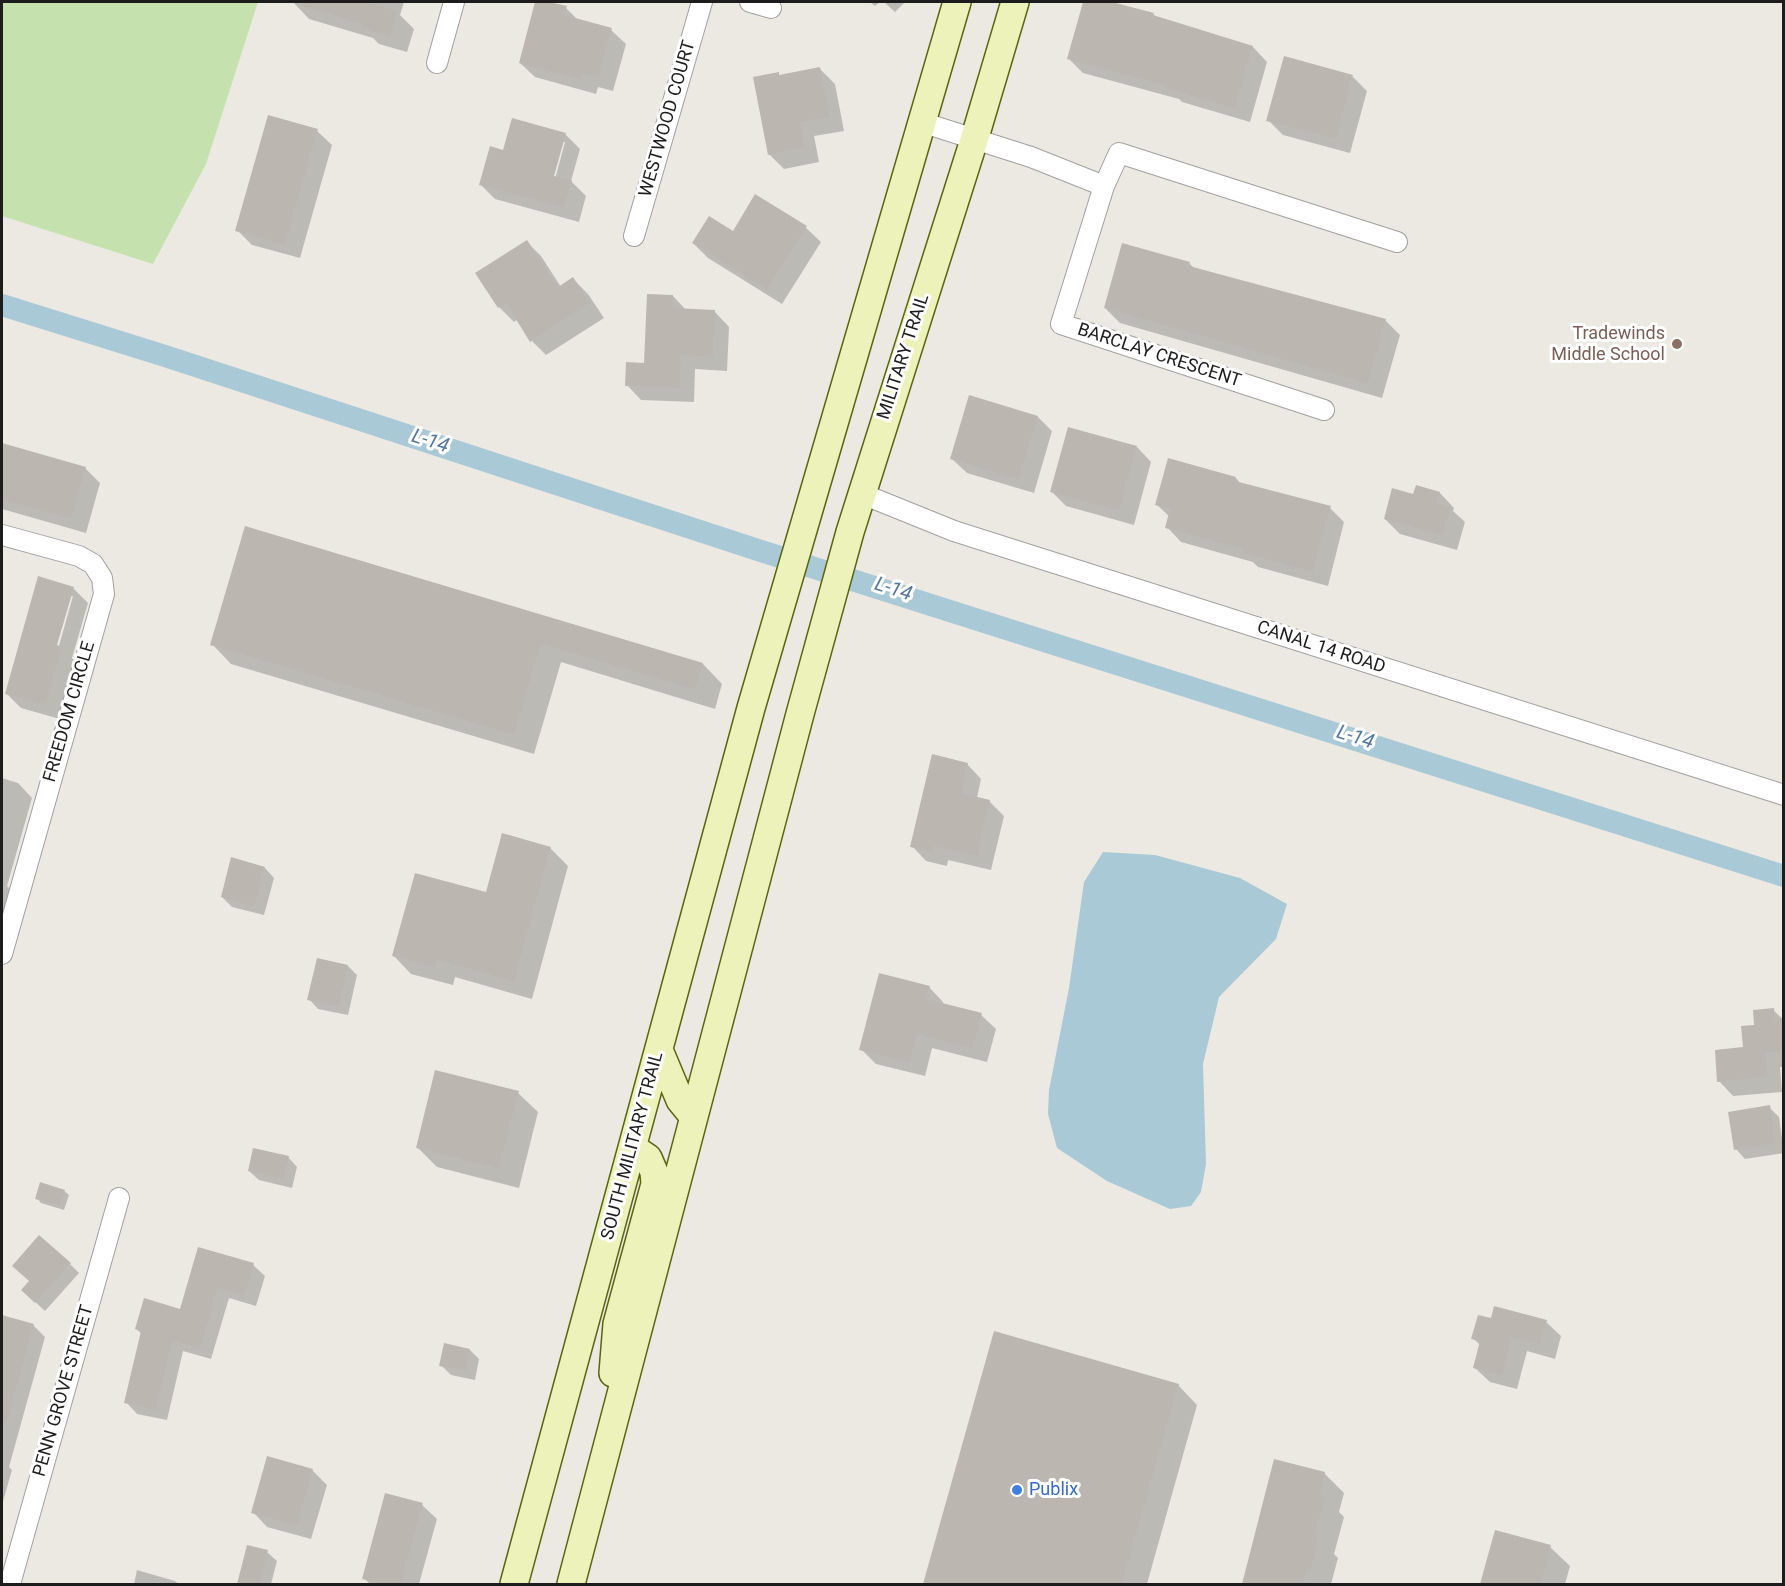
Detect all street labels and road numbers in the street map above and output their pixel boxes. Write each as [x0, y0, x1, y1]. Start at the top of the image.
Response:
street label: WESTWOOD COURT [635, 38, 701, 200]
street label: MILITARY TRAIL [874, 291, 934, 423]
street label: BARCLAY CRESCENT [1074, 319, 1244, 393]
street label: CANAL 14 ROAD [1254, 617, 1388, 679]
street label: FREEDOM CIRCLE [40, 639, 100, 785]
street label: SOUTH MILITARY TRAIL [598, 1050, 668, 1242]
street label: PENN GROVE STREET [29, 1303, 99, 1479]

